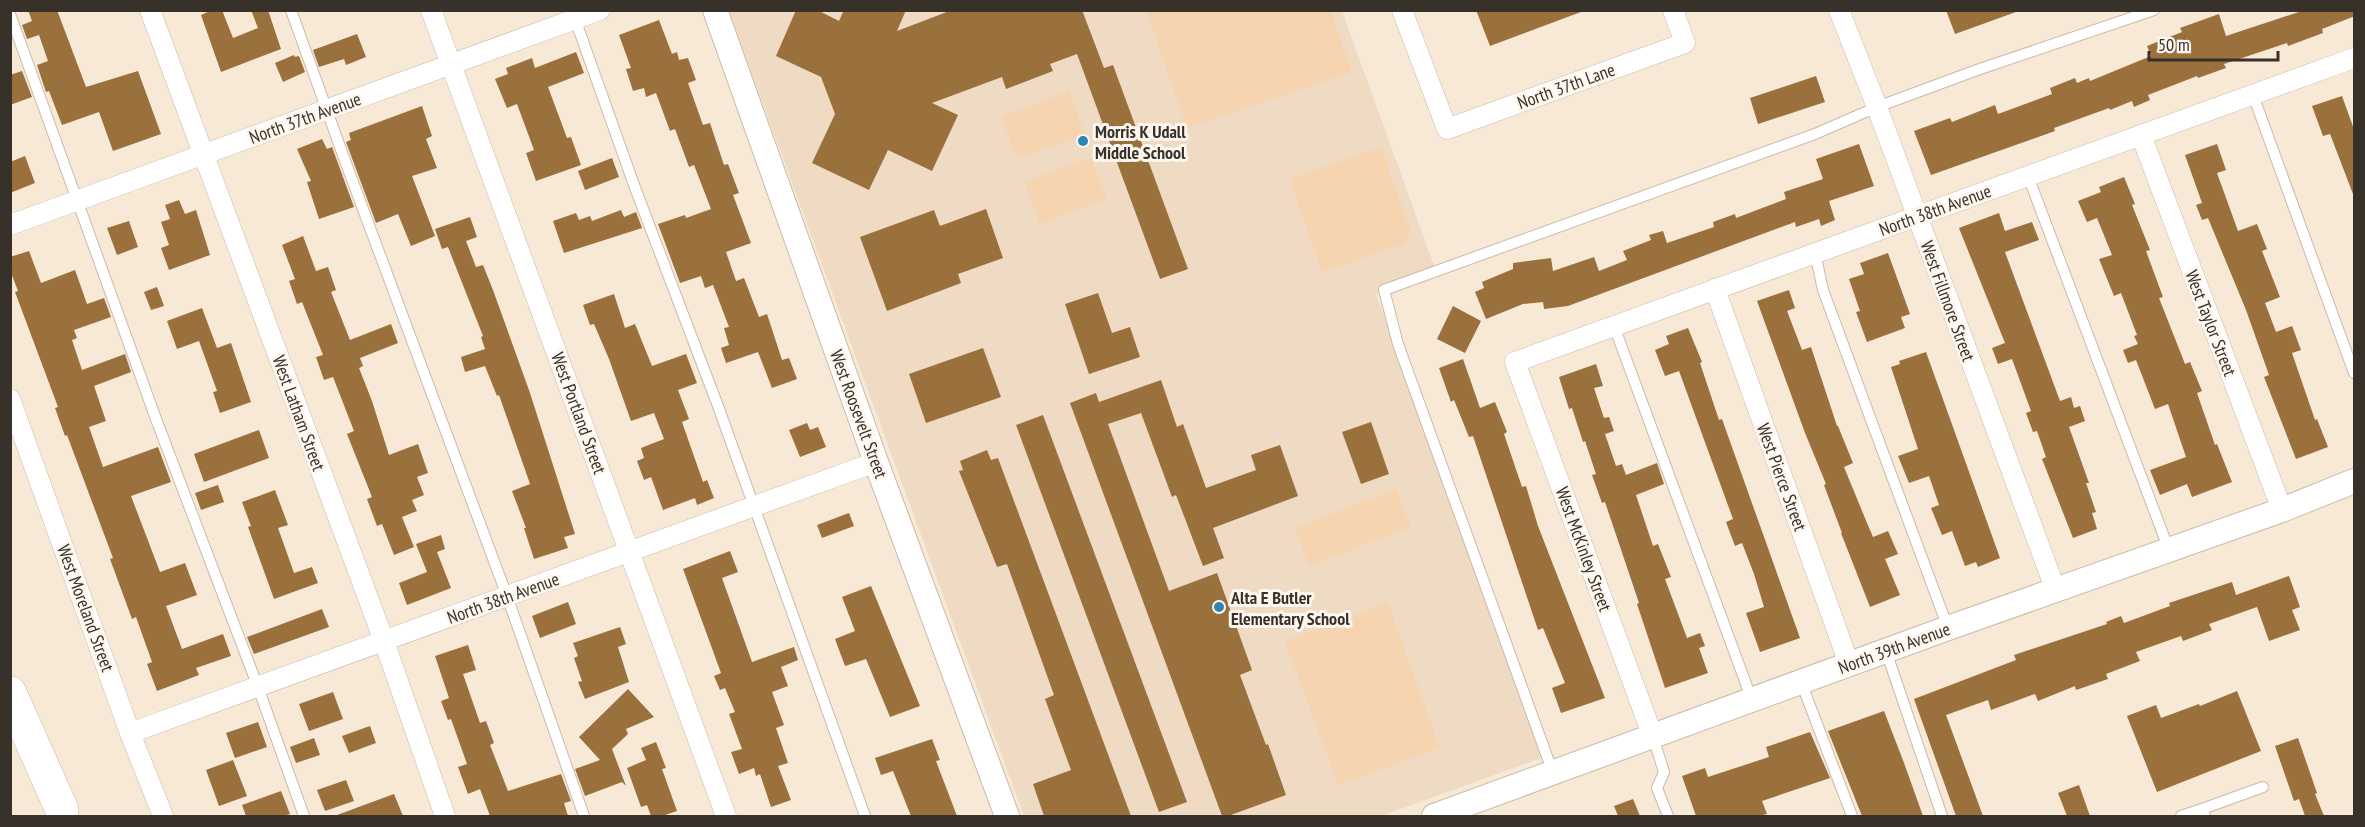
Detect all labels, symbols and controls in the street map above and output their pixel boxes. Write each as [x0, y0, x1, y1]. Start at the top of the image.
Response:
scale bar [2149, 24, 2278, 62]
text: 50 m [2158, 33, 2190, 56]
street label: North 37th Lane [1514, 58, 1618, 114]
street label: North 37th Avenue [246, 87, 364, 149]
place label: Morris K Udall Middle School [1095, 120, 1186, 164]
marker: Morris K Udall Middle School [1076, 134, 1090, 148]
street label: North 38th Avenue [1876, 179, 1994, 241]
street label: West Fillmore Street [1916, 238, 1980, 364]
street label: West Taylor Street [2180, 267, 2242, 379]
street label: West Roosevelt Street [825, 347, 893, 481]
street label: West Portland Street [546, 349, 612, 477]
street label: West Latham Street [267, 352, 331, 474]
street label: West Pierce Street [1752, 420, 1812, 534]
street label: West McKinley Street [1551, 484, 1617, 614]
street label: West Moreland Street [52, 541, 120, 675]
street label: North 38th Avenue [444, 567, 562, 629]
place label: Alta E Butler Elementary School [1230, 586, 1350, 630]
marker: Alta E Butler Elementary School [1212, 600, 1226, 614]
street label: North 39th Avenue [1835, 617, 1953, 679]

